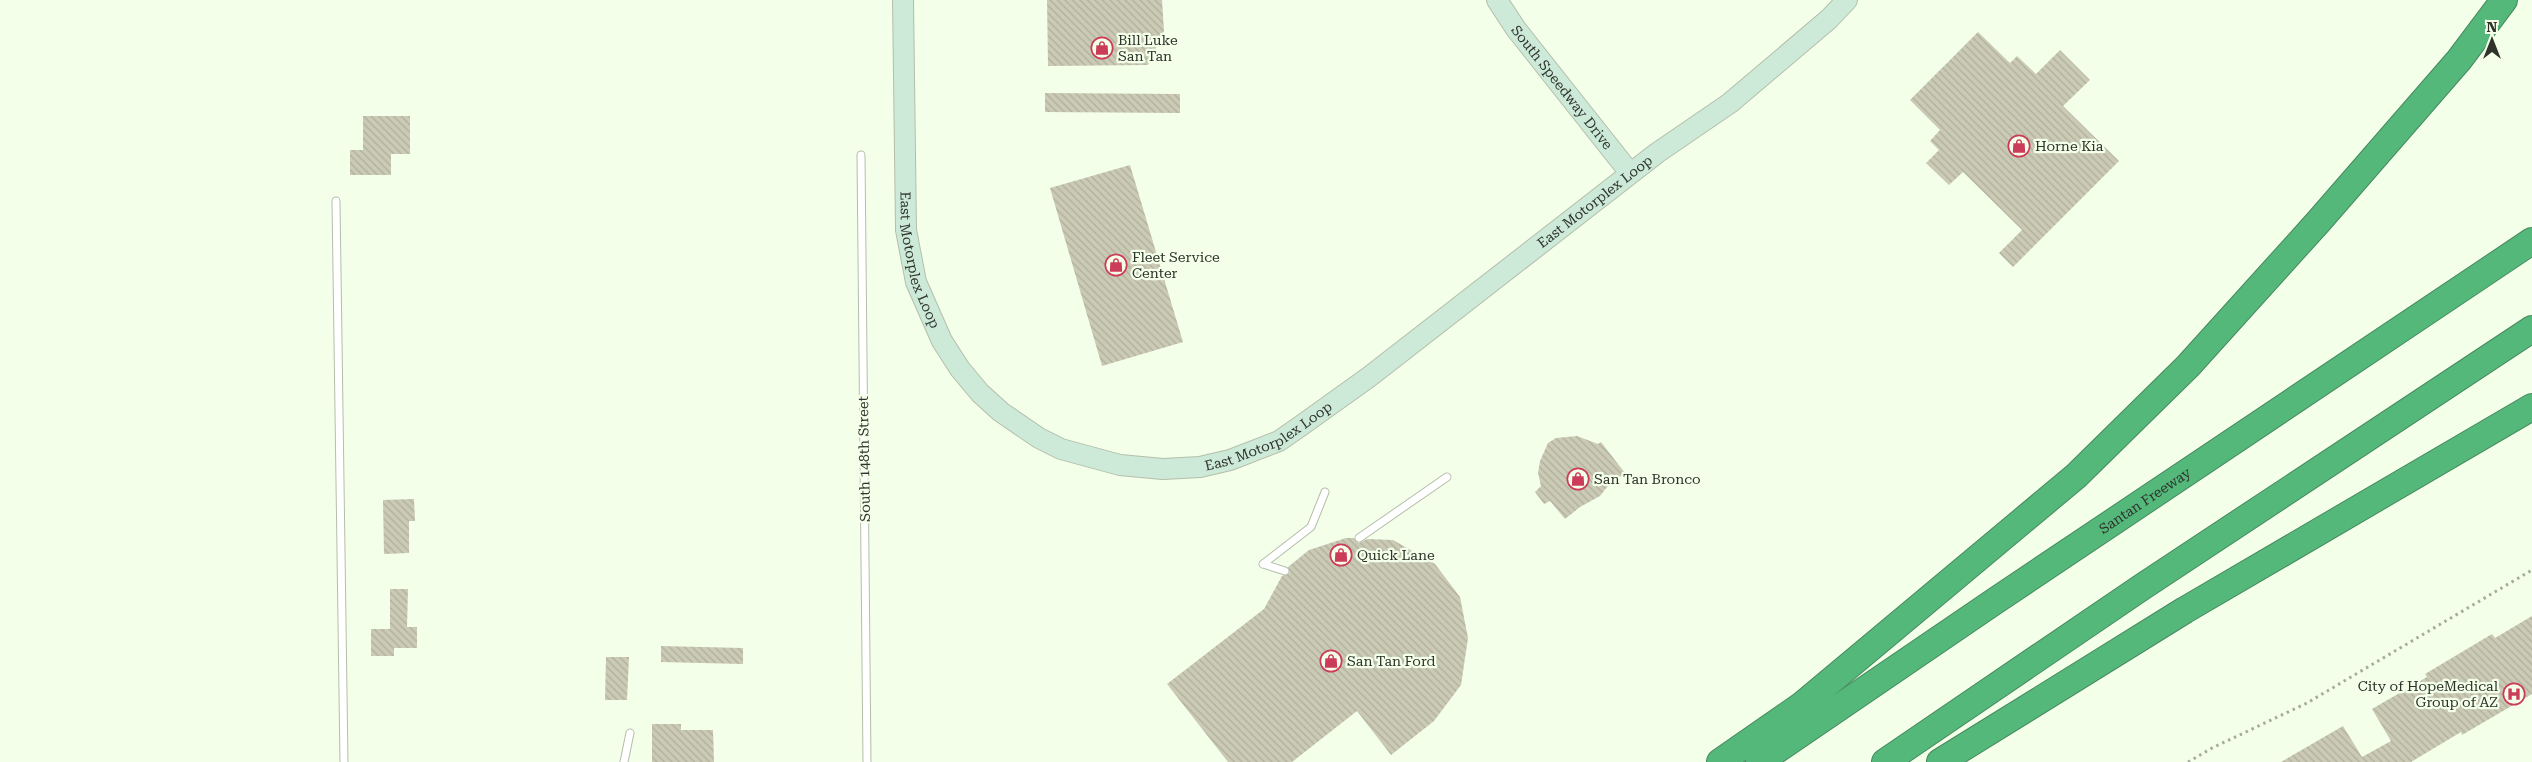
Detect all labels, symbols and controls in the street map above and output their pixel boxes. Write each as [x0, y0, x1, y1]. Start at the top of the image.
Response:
north arrow [2467, 15, 2517, 65]
text: N [2487, 19, 2498, 35]
street label: South Speedway Drive [1508, 22, 1616, 153]
place label: Bill Luke San Tan [1118, 32, 1178, 64]
shop icon: Bill Luke San Tan [1090, 36, 1114, 60]
shop icon: Horne Kia [2007, 134, 2031, 158]
place label: Horne Kia [2035, 138, 2104, 154]
street label: East Motorplex Loop [1534, 152, 1655, 251]
street label: East Motorplex Loop [897, 191, 943, 331]
place label: Fleet Service Center [1132, 249, 1220, 281]
shop icon: Fleet Service Center [1104, 253, 1128, 277]
street label: South 148th Street [855, 396, 873, 522]
street label: East Motorplex Loop [1203, 398, 1335, 474]
street label: Santan Freeway [2096, 464, 2194, 537]
shop icon: San Tan Bronco [1566, 467, 1590, 491]
place label: San Tan Bronco [1594, 471, 1701, 487]
shop icon: Quick Lane [1329, 543, 1353, 567]
place label: Quick Lane [1357, 547, 1435, 563]
shop icon: San Tan Ford [1319, 649, 1343, 673]
place label: San Tan Ford [1347, 653, 1436, 669]
place label: City of HopeMedical Group of AZ [2358, 678, 2499, 710]
hospital icon: City of HopeMedical Group of AZ [2502, 682, 2526, 706]

